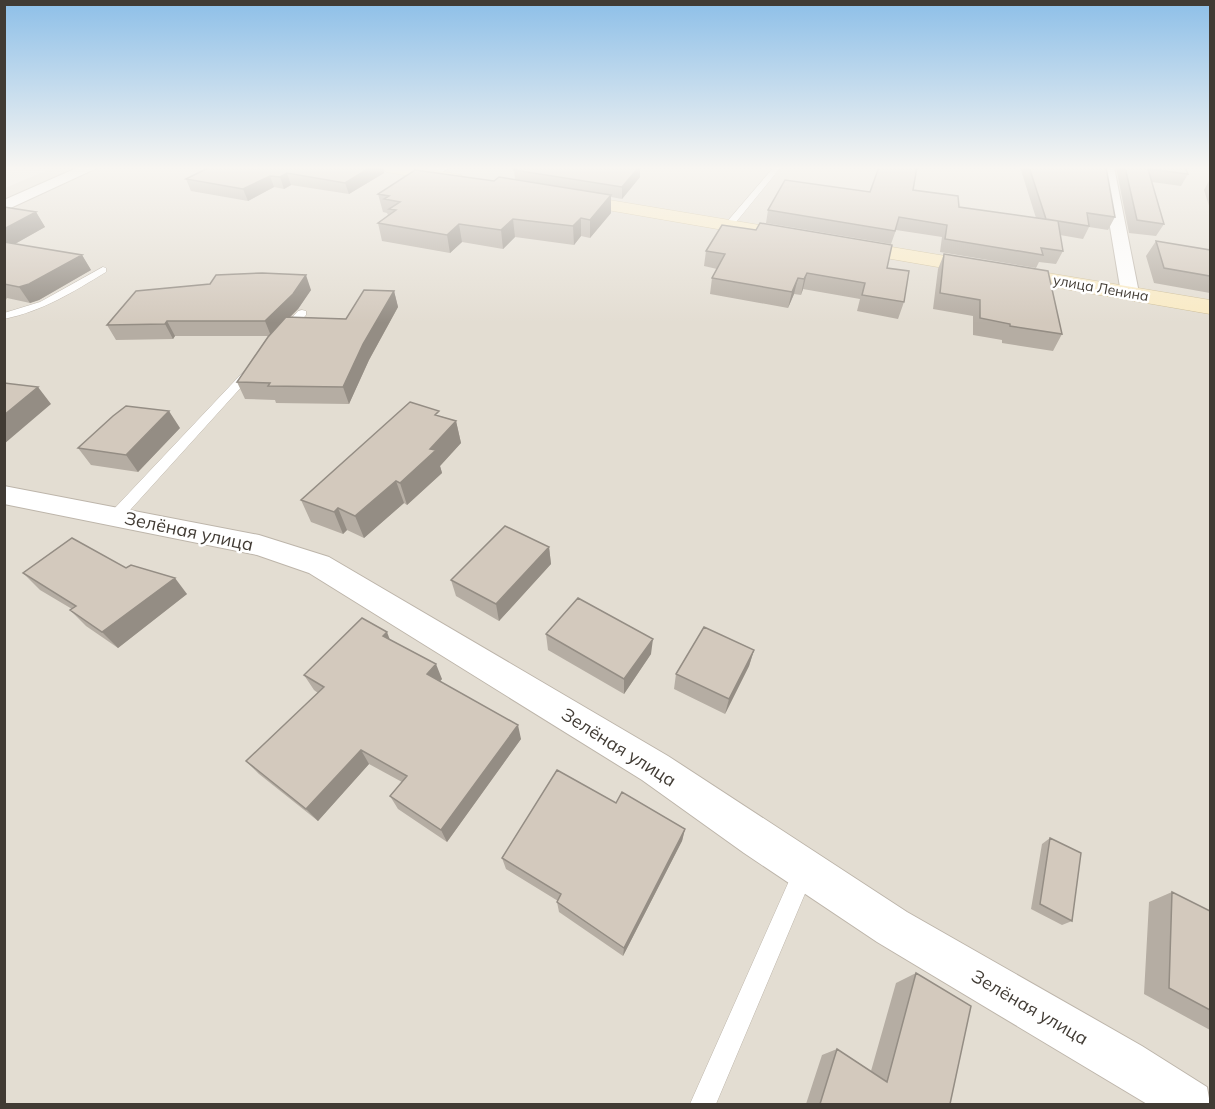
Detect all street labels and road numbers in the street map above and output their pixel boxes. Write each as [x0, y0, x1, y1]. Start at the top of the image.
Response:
street label: улица Ленина [1052, 271, 1150, 305]
street label: Зелёная улица [123, 506, 255, 556]
street label: Зелёная улица [557, 703, 681, 791]
street label: Зелёная улица [968, 964, 1092, 1050]

